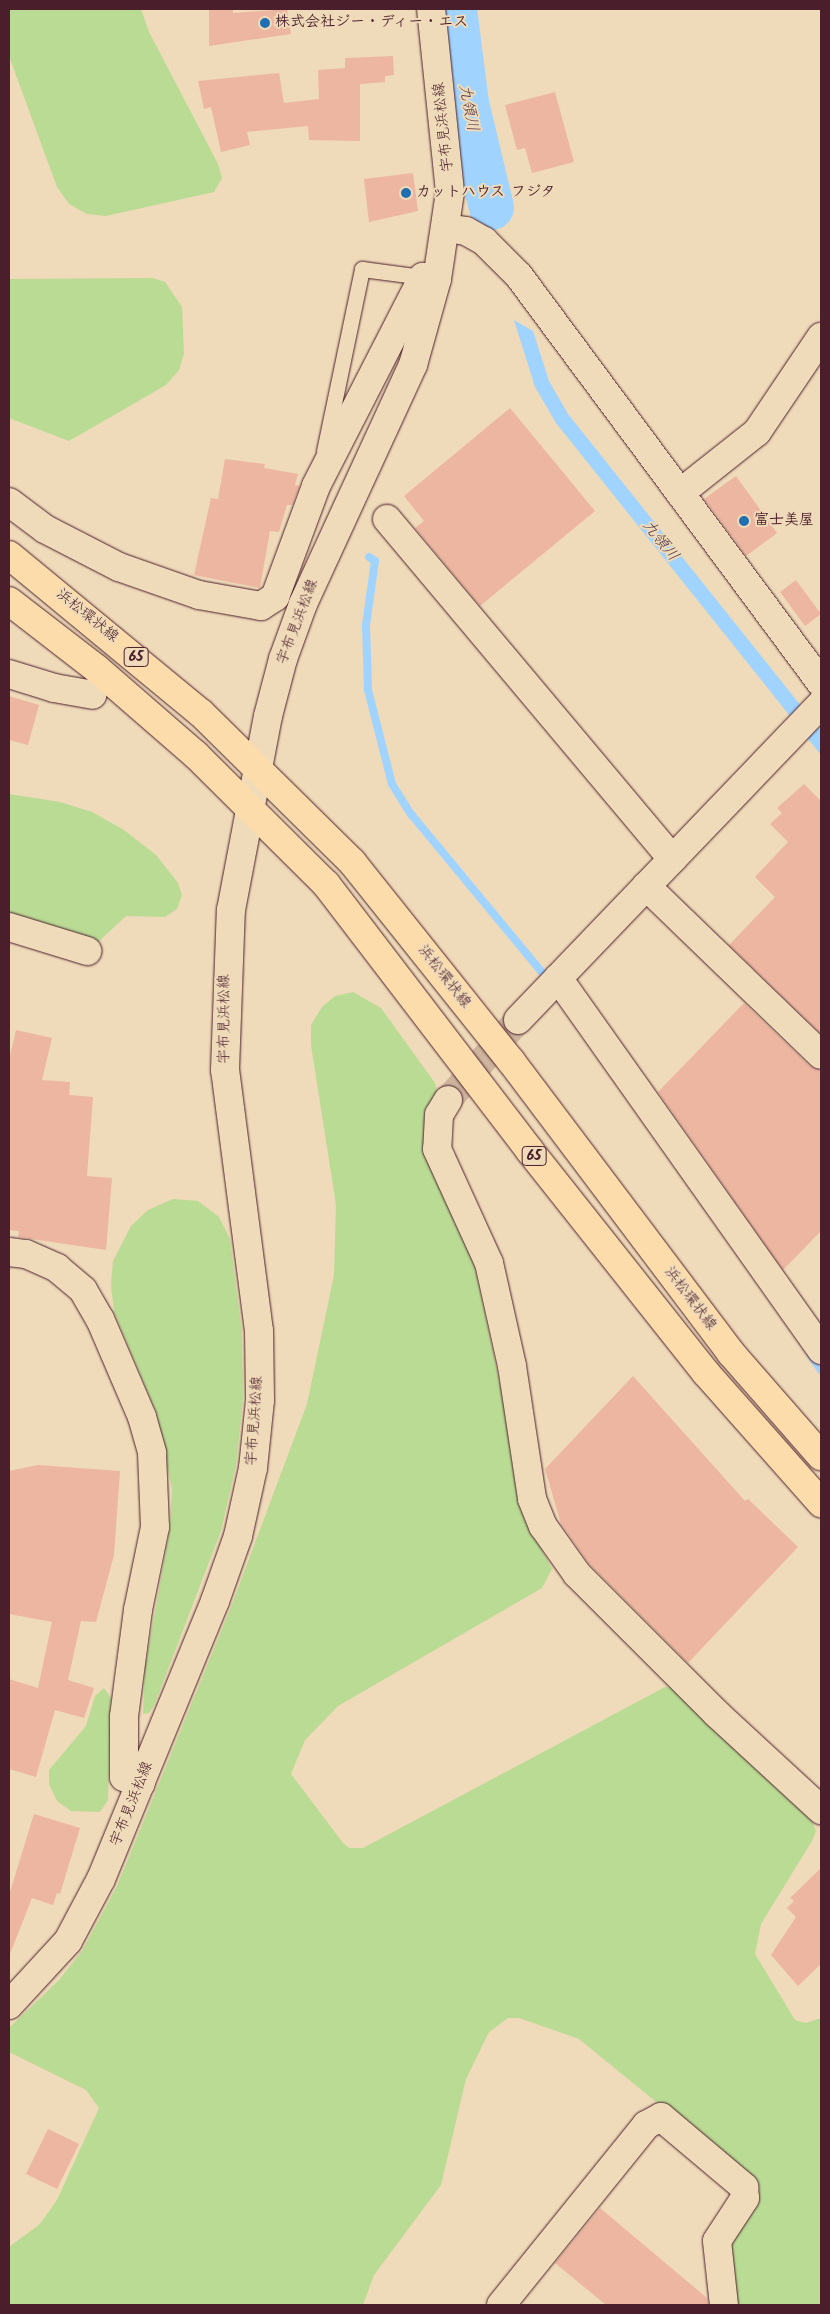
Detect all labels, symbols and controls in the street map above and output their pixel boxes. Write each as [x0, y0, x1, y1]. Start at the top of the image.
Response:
place label: 株式会社ジー・ディー・エス [275, 14, 470, 32]
marker: 株式会社ジー・ディー・エス [259, 17, 271, 29]
street label: 宇布見浜松線 [430, 81, 458, 173]
water label: 九領川 [454, 83, 482, 133]
place label: カットハウス フジタ [416, 184, 557, 202]
marker: カットハウス フジタ [400, 187, 412, 199]
place label: 富士美屋 [754, 512, 814, 530]
marker: 富士美屋 [738, 515, 750, 527]
water label: 九領川 [637, 516, 683, 566]
street label: 宇布見浜松線 [273, 577, 323, 667]
street label: 浜松環状線 [52, 585, 122, 647]
road number: 65 [124, 646, 148, 669]
street label: 浜松環状線 [414, 942, 474, 1012]
street label: 宇布見浜松線 [216, 974, 234, 1064]
road number: 65 [522, 1144, 546, 1168]
street label: 浜松環状線 [660, 1264, 720, 1334]
street label: 宇布見浜松線 [243, 1375, 267, 1467]
street label: 宇布見浜松線 [107, 1759, 157, 1849]

